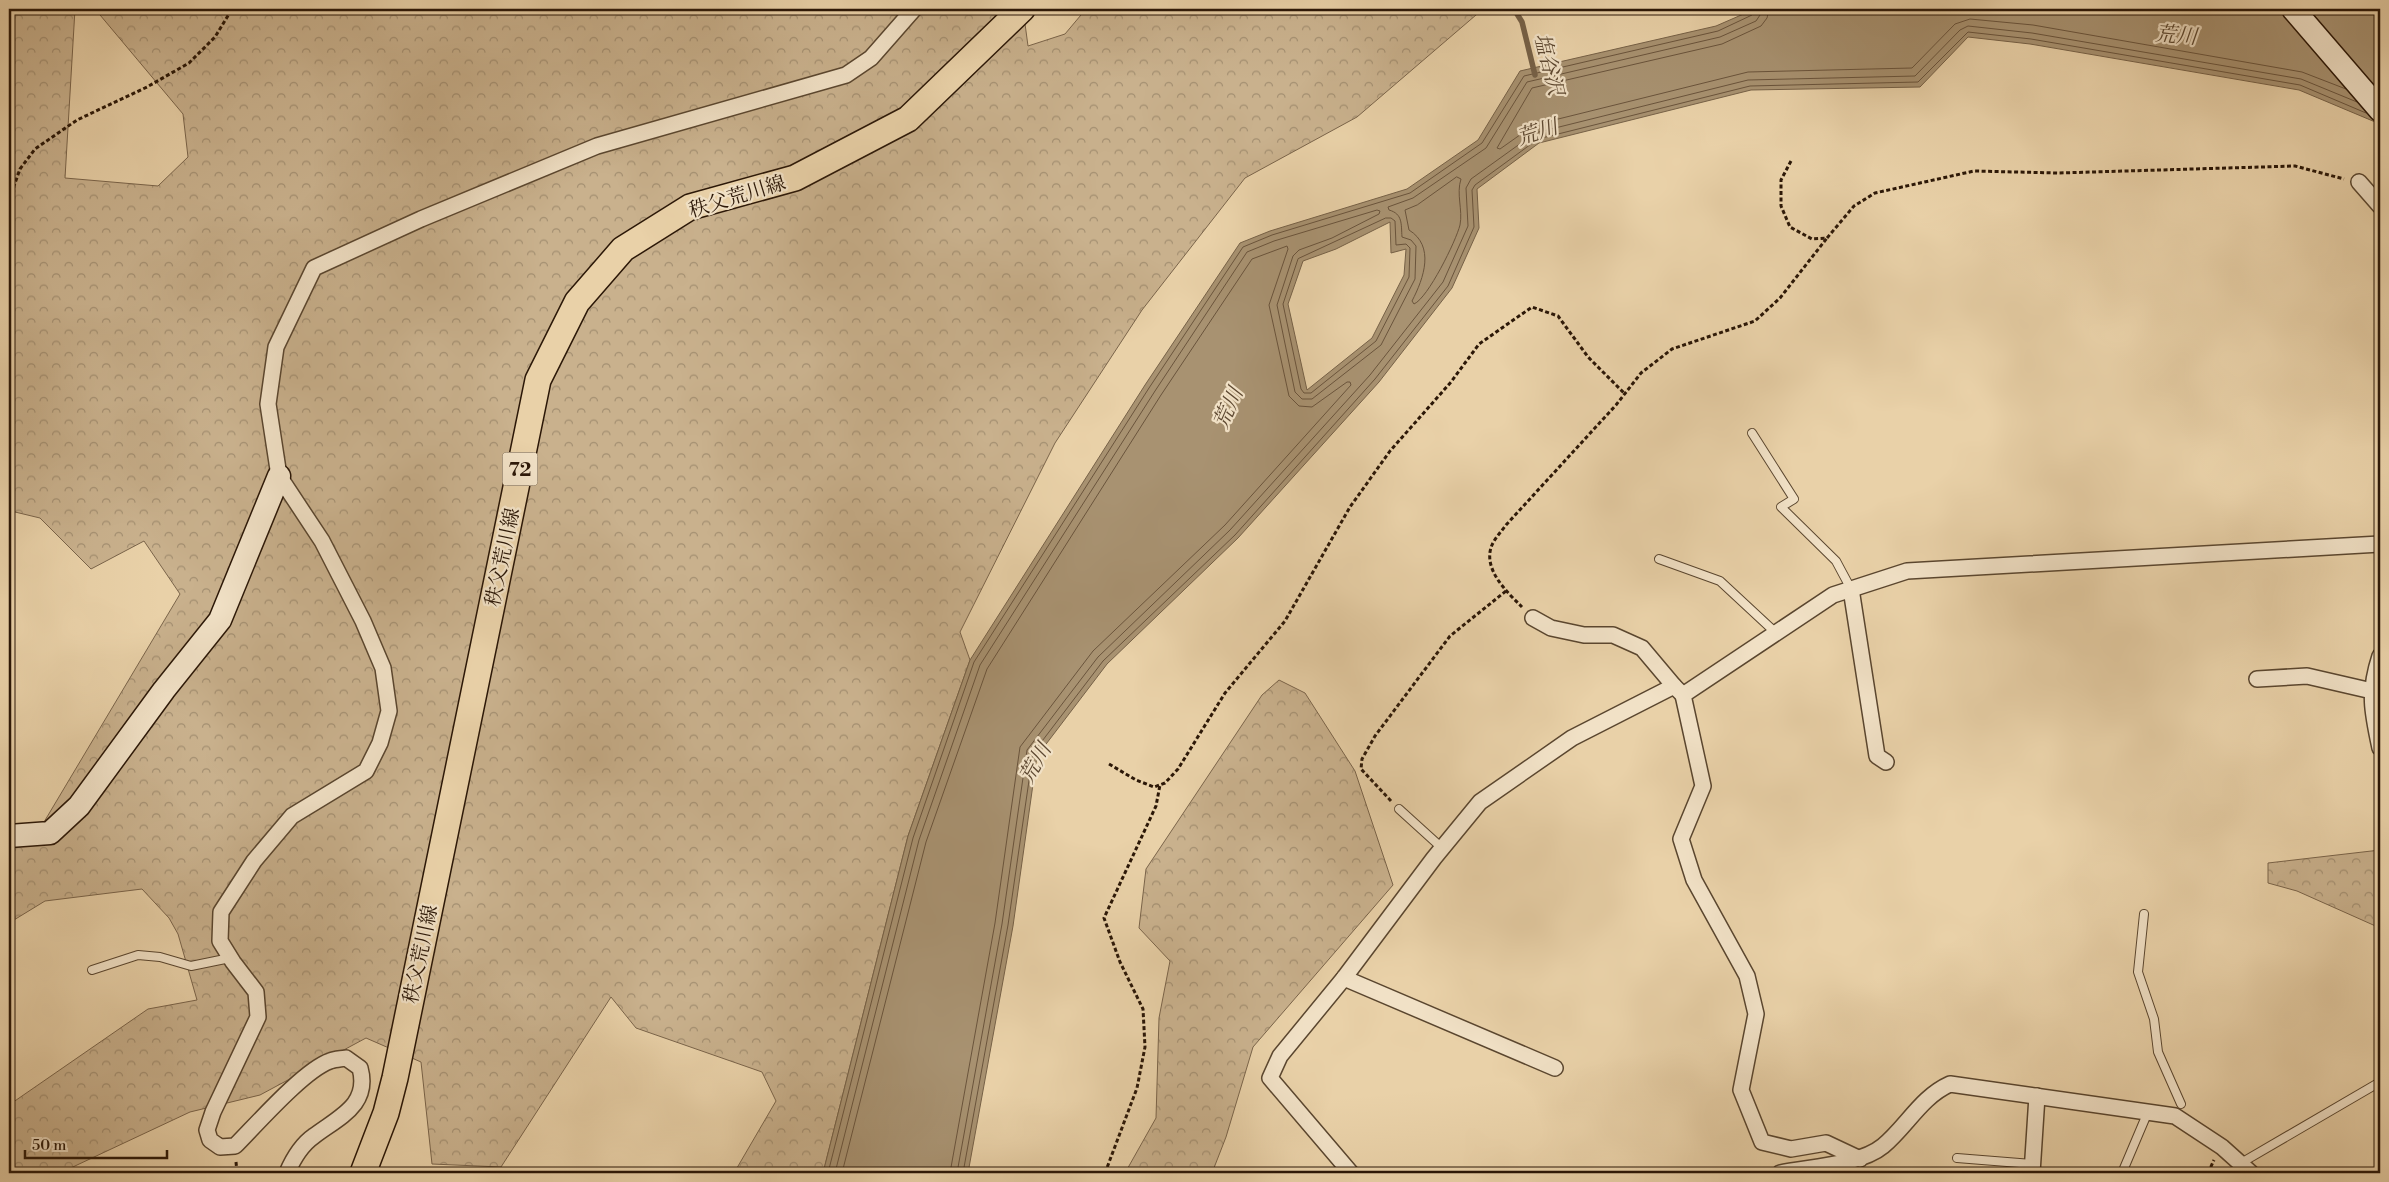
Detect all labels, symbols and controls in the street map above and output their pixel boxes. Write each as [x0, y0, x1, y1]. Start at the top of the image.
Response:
water label: 荒川 [2154, 21, 2200, 51]
water label: 塩谷沢 [1528, 31, 1569, 101]
water label: 荒川 [1513, 113, 1563, 152]
street label: 秩父荒川線 [686, 171, 789, 224]
water label: 荒川 [1208, 382, 1250, 433]
road number: 72 [502, 452, 538, 486]
street label: 秩父荒川線 [481, 506, 526, 609]
water label: 荒川 [1014, 737, 1059, 788]
street label: 秩父荒川線 [399, 903, 444, 1006]
scale bar [25, 1127, 168, 1159]
text: 50 m [32, 1136, 66, 1155]

